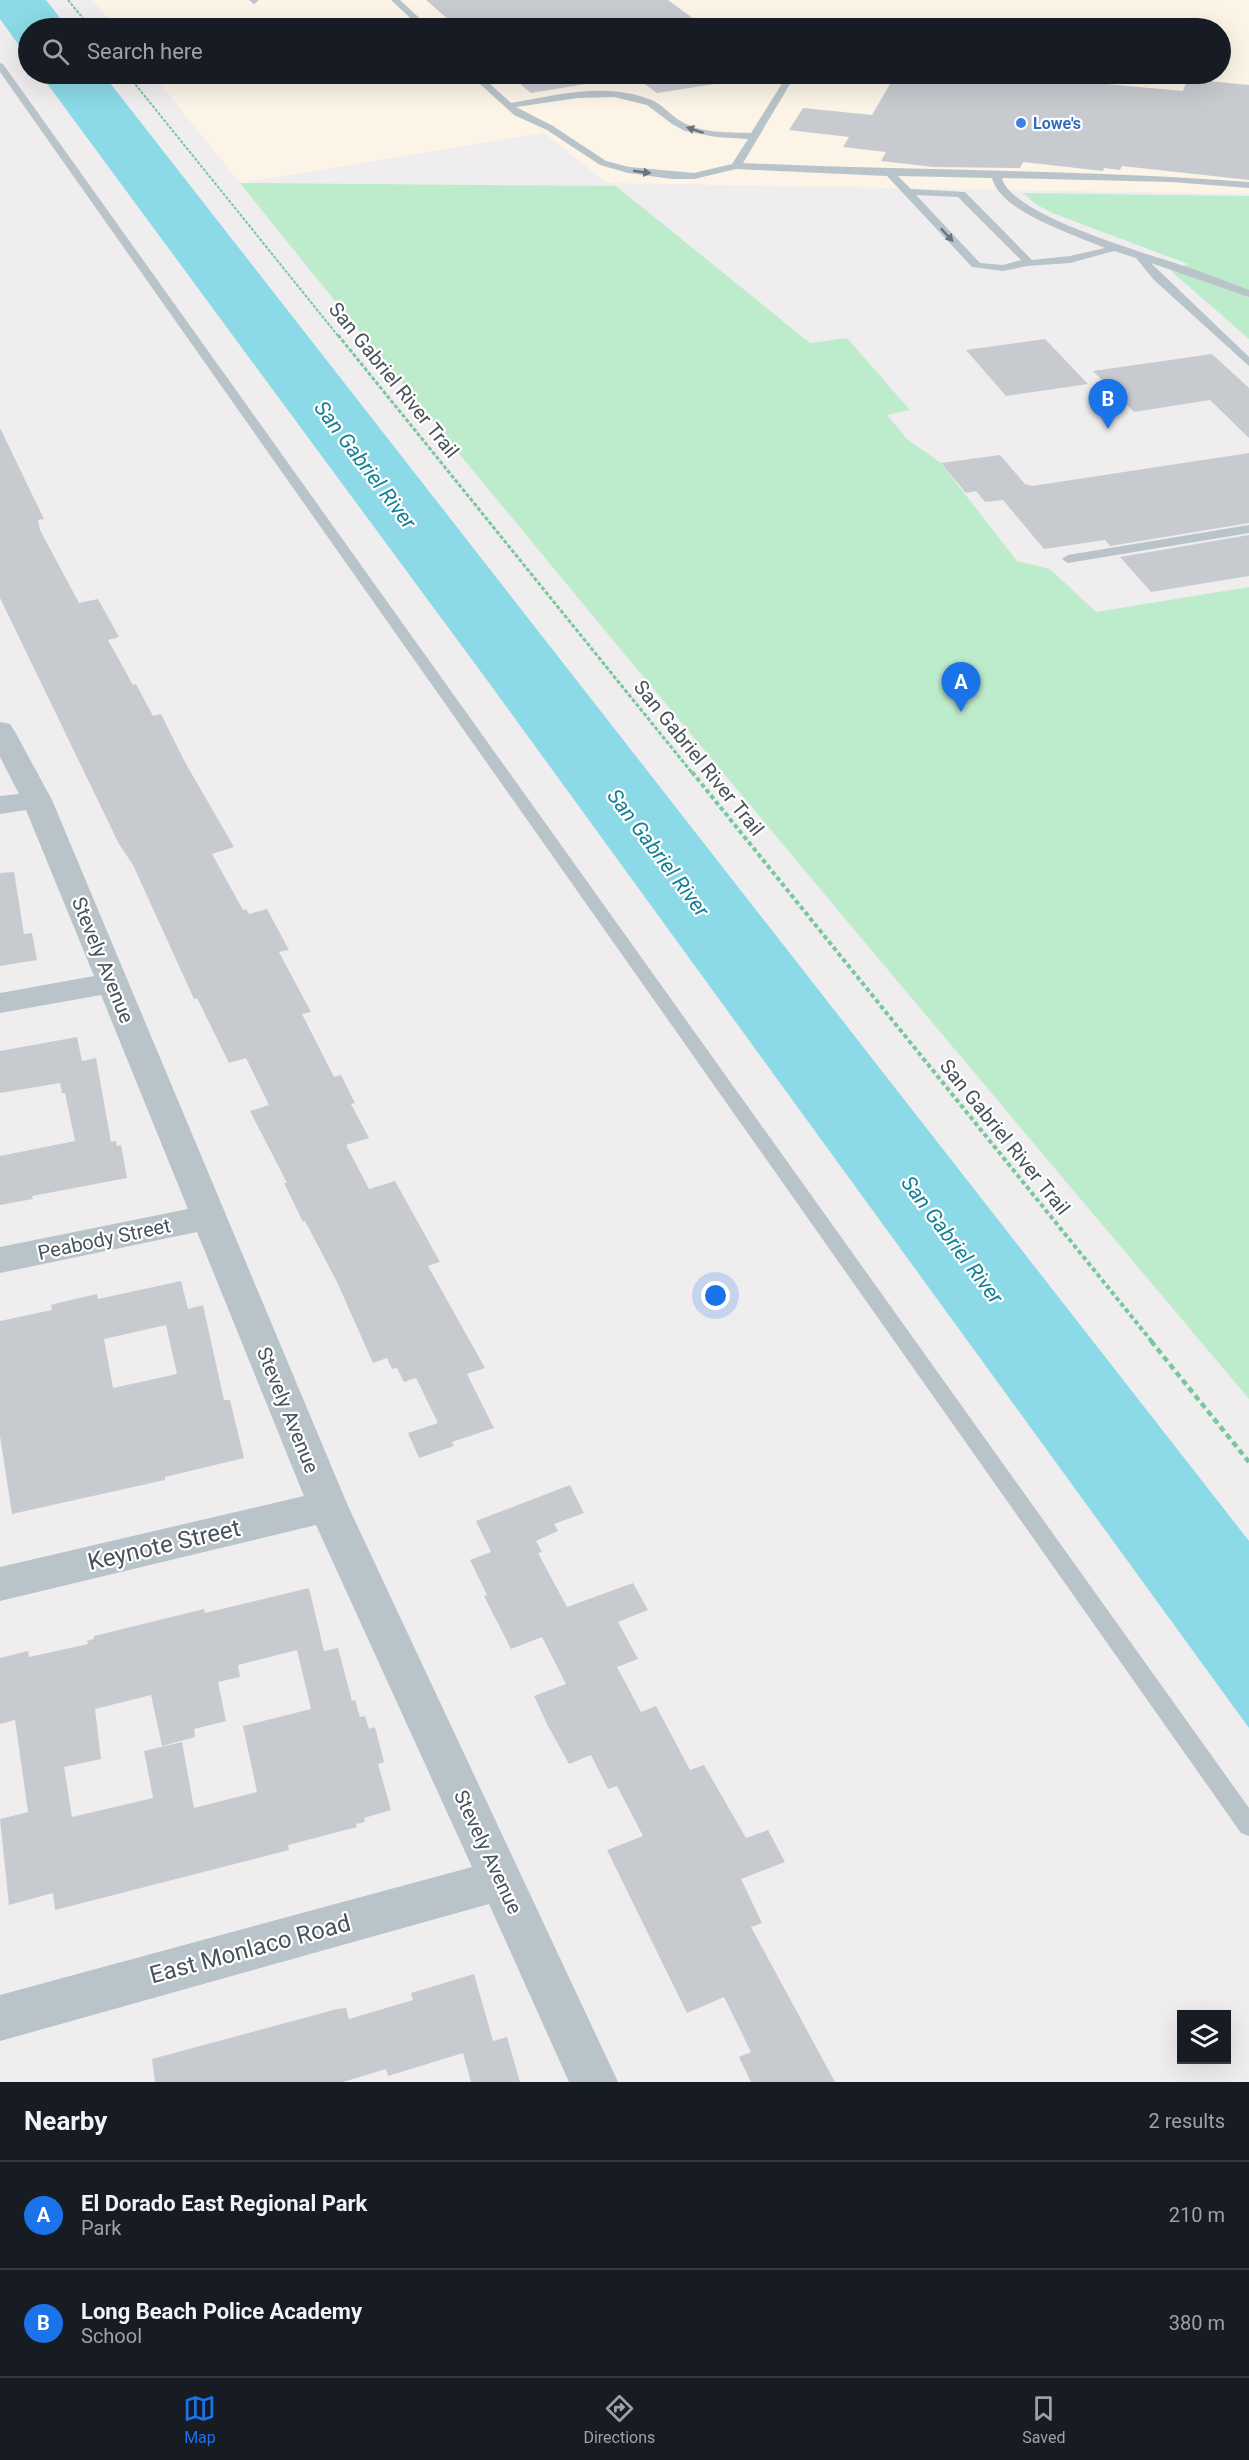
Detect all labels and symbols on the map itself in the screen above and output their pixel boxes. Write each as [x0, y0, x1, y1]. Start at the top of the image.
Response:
place label: Lowe's [1033, 114, 1081, 133]
marker: Lowe's [1014, 116, 1028, 130]
one-way arrow [686, 125, 704, 134]
one-way arrow [633, 168, 652, 177]
one-way arrow [940, 228, 954, 242]
street label: San Gabriel River Trail [324, 297, 464, 463]
pin: B [1088, 380, 1128, 429]
water label: San Gabriel River [309, 396, 421, 534]
pin: A [942, 662, 980, 712]
street label: San Gabriel River Trail [629, 675, 769, 841]
water label: San Gabriel River [602, 784, 714, 922]
street label: Stevely Avenue [67, 893, 139, 1027]
street label: San Gabriel River Trail [935, 1054, 1075, 1220]
water label: San Gabriel River [896, 1171, 1008, 1309]
street label: Peabody Street [35, 1213, 173, 1265]
your location [701, 1281, 730, 1310]
street label: Stevely Avenue [252, 1343, 324, 1477]
street label: Keynote Street [85, 1514, 243, 1576]
street label: Stevely Avenue [449, 1786, 527, 1918]
street label: East Monlaco Road [146, 1909, 354, 1989]

